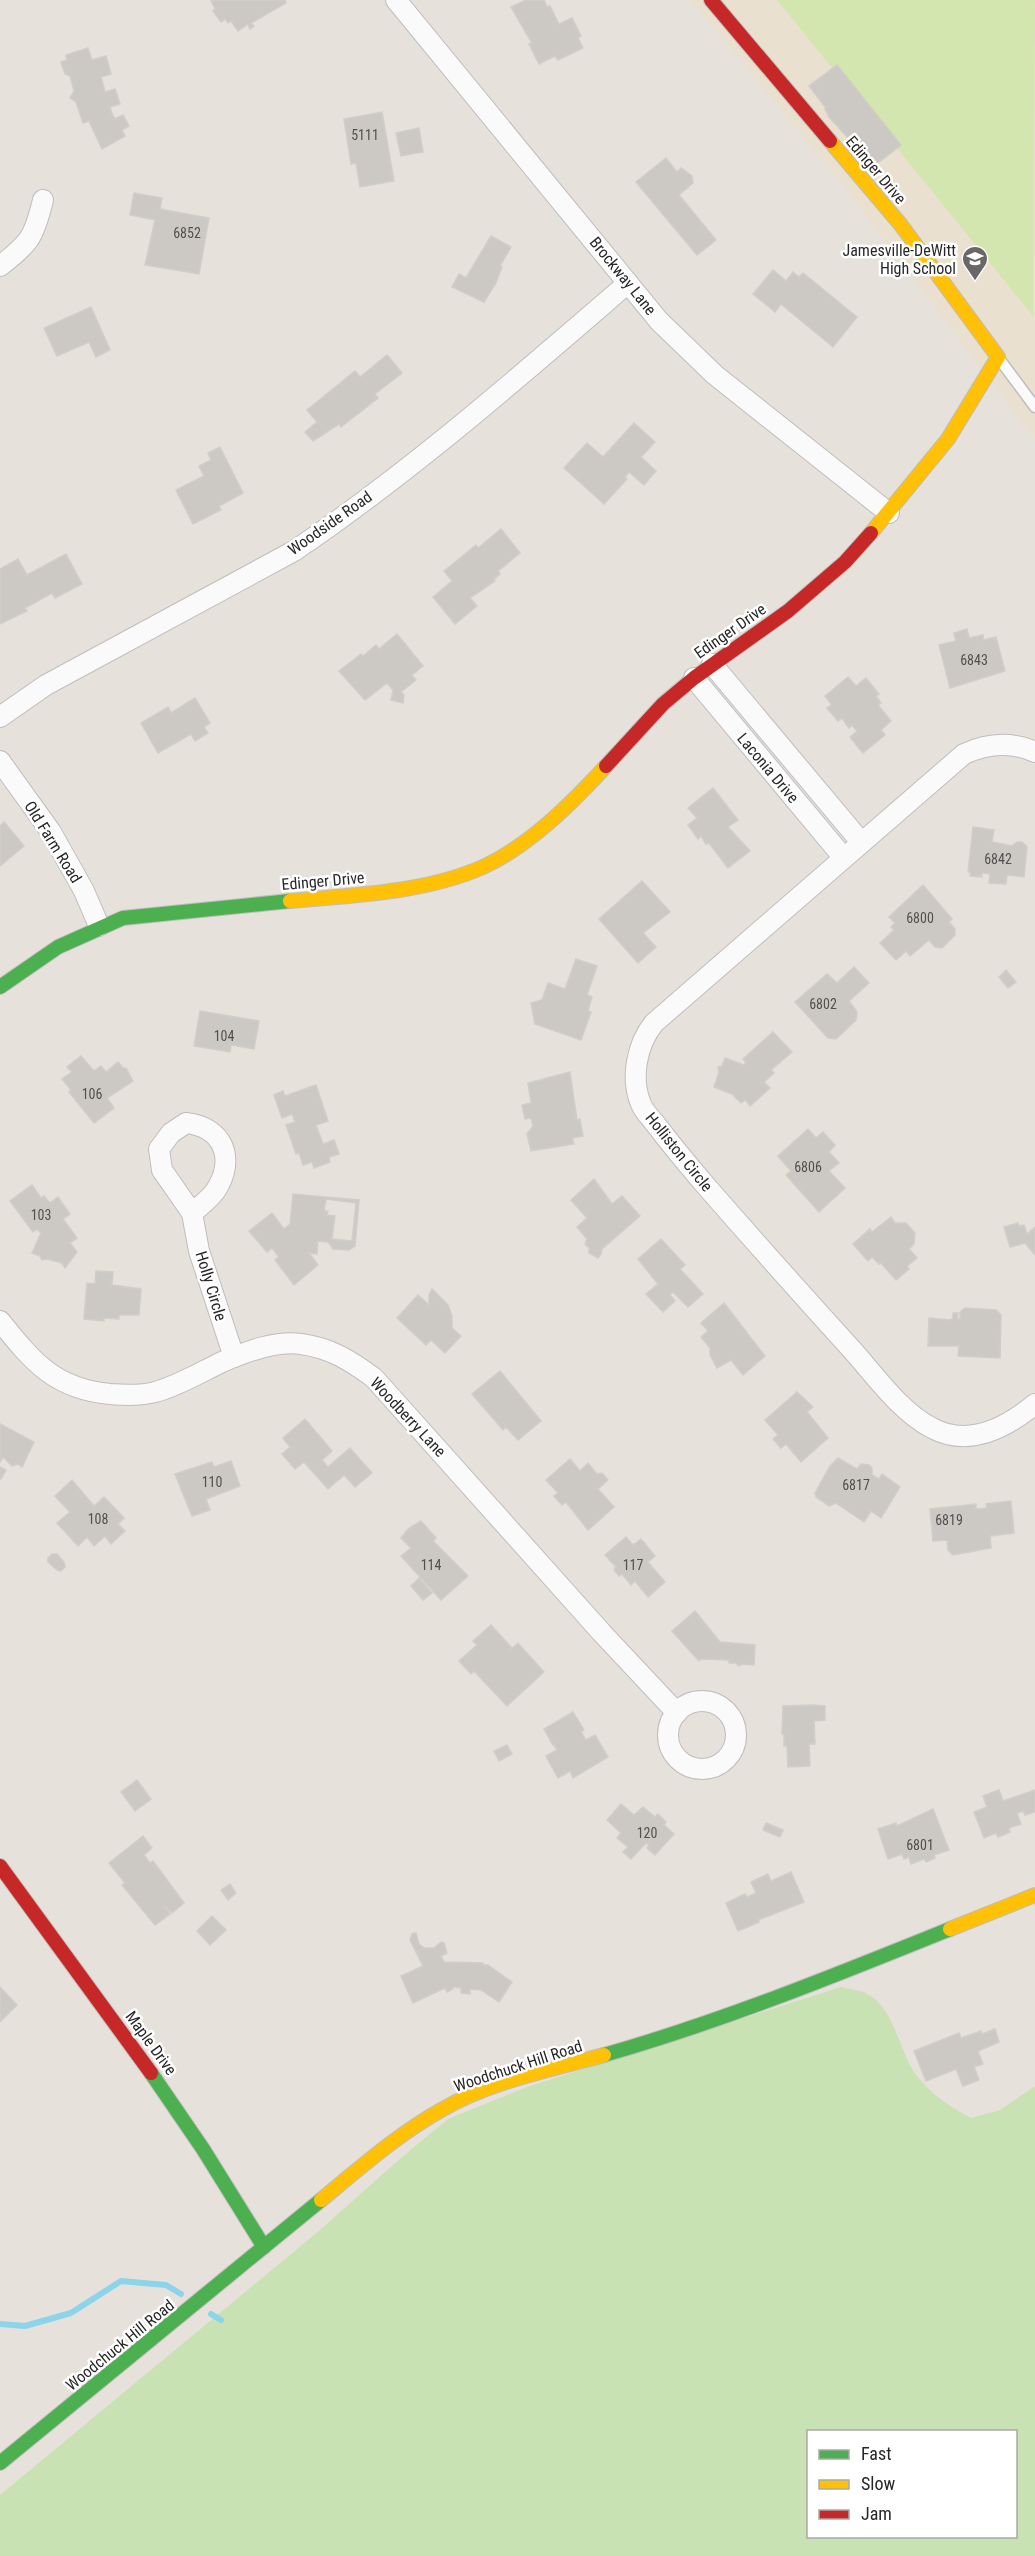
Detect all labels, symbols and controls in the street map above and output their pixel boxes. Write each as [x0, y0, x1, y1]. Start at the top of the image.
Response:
house number: 5111 [351, 127, 379, 143]
street label: Edinger Drive [842, 132, 910, 208]
house number: 6852 [173, 225, 201, 241]
street label: Brockway Lane [586, 233, 660, 319]
place label: Jamesville-DeWitt High School [842, 241, 956, 278]
school or university icon: Jamesville-DeWitt High School [960, 244, 990, 282]
street label: Woodside Road [284, 487, 376, 559]
street label: Edinger Drive [691, 599, 769, 663]
house number: 6843 [960, 652, 988, 668]
street label: Laconia Drive [733, 729, 803, 807]
street label: Old Farm Road [20, 798, 86, 886]
house number: 6842 [984, 851, 1012, 867]
street label: Edinger Drive [281, 868, 365, 894]
house number: 6800 [906, 910, 934, 926]
house number: 6802 [809, 996, 837, 1012]
house number: 104 [214, 1028, 234, 1044]
house number: 106 [82, 1086, 102, 1102]
street label: Holliston Circle [641, 1109, 717, 1195]
house number: 6806 [794, 1159, 822, 1175]
house number: 103 [31, 1207, 51, 1223]
street label: Holly Circle [191, 1249, 231, 1323]
street label: Woodberry Lane [366, 1373, 450, 1461]
house number: 110 [202, 1474, 222, 1490]
house number: 6817 [842, 1477, 870, 1493]
house number: 108 [88, 1511, 108, 1527]
house number: 6819 [935, 1512, 963, 1528]
house number: 114 [421, 1557, 441, 1573]
house number: 117 [623, 1557, 643, 1573]
house number: 120 [637, 1825, 657, 1841]
house number: 6801 [906, 1837, 934, 1853]
street label: Maple Drive [121, 2007, 181, 2079]
street label: Woodchuck Hill Road [451, 2036, 585, 2096]
street label: Woodchuck Hill Road [62, 2296, 178, 2394]
legend [807, 2430, 1017, 2538]
text: Fast [861, 2443, 892, 2464]
text: Slow [861, 2473, 896, 2494]
text: Jam [861, 2503, 892, 2524]

